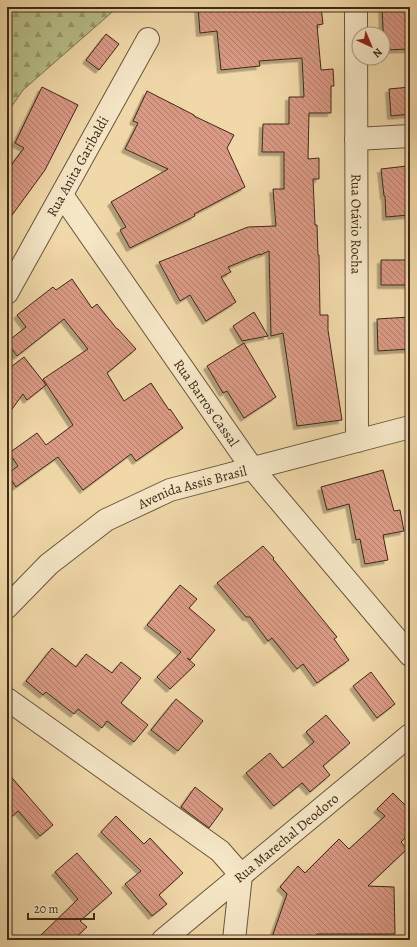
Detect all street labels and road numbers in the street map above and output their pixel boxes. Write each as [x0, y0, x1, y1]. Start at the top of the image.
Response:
street label: Rua Anita Garibaldi [42, 113, 113, 220]
street label: Rua Otávio Rocha [347, 174, 366, 275]
street label: Rua Barros Cassal [169, 355, 244, 451]
street label: Avenida Assis Brasil [134, 461, 249, 514]
street label: Rua Marechal Deodoro [230, 789, 343, 887]

